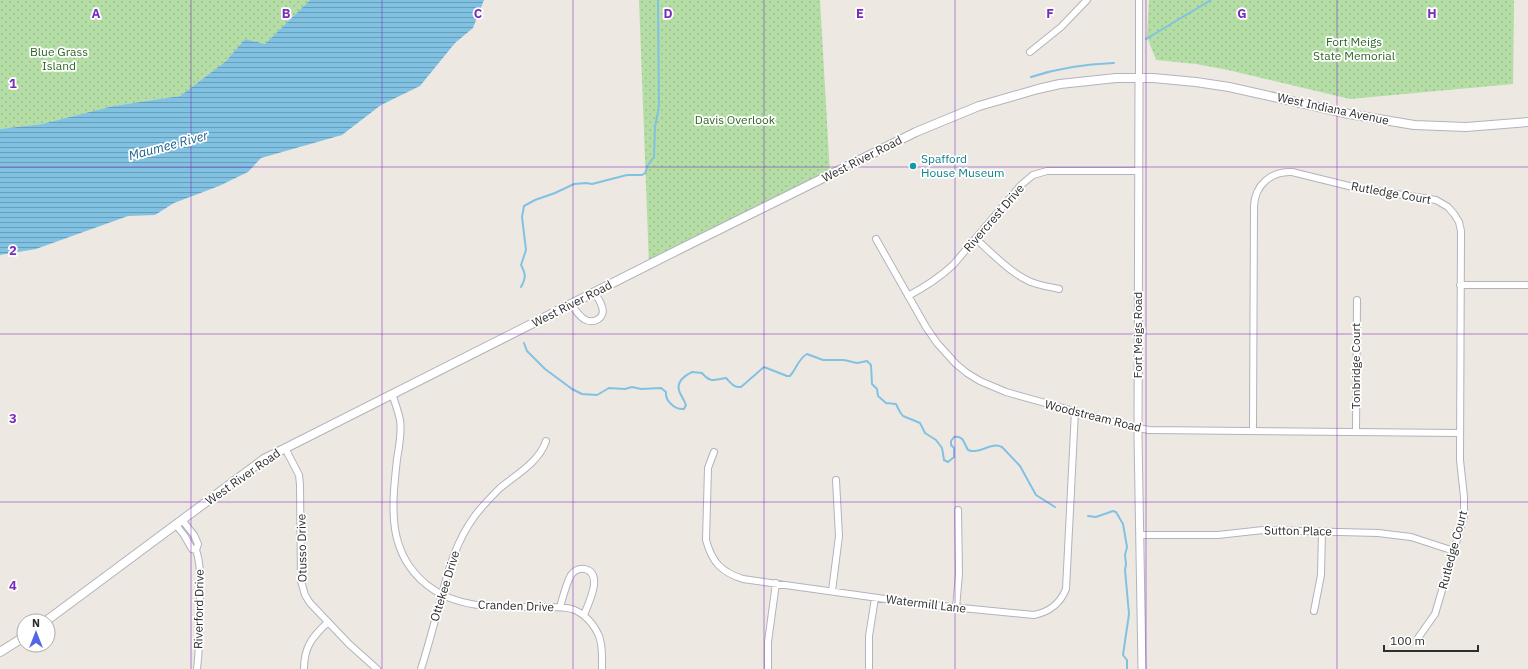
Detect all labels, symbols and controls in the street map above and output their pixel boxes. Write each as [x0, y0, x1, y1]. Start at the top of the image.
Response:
text: A [92, 5, 101, 22]
text: B [282, 5, 291, 22]
text: C [474, 5, 483, 22]
text: D [663, 5, 673, 22]
text: E [856, 5, 864, 22]
text: F [1046, 5, 1054, 22]
text: G [1237, 5, 1247, 22]
text: H [1427, 5, 1437, 22]
park label: Fort Meigs State Memorial [1313, 34, 1395, 63]
park label: Blue Grass Island [30, 44, 88, 73]
text: 1 [9, 75, 17, 92]
street label: West Indiana Avenue [1276, 89, 1391, 128]
park label: Davis Overlook [695, 112, 776, 127]
water label: Maumee River [127, 126, 211, 164]
street label: West River Road [819, 132, 904, 185]
place label: Spafford House Museum [921, 151, 1005, 180]
marker: Spafford House Museum [908, 161, 918, 171]
street label: Rutledge Court [1350, 178, 1432, 207]
street label: Rivercrest Drive [960, 180, 1027, 255]
text: 2 [9, 242, 17, 259]
street label: West River Road [529, 277, 614, 330]
street label: Fort Meigs Road [1130, 292, 1145, 378]
street label: Tonbridge Court [1348, 323, 1363, 409]
street label: Woodstream Road [1043, 396, 1143, 435]
text: 3 [9, 410, 17, 427]
street label: West River Road [202, 445, 283, 508]
street label: Rutledge Court [1435, 509, 1470, 591]
street label: Otusso Drive [293, 513, 310, 582]
street label: Sutton Place [1264, 522, 1333, 539]
street label: Ottekee Drive [427, 548, 463, 623]
street label: Riverford Drive [190, 568, 207, 649]
text: 4 [9, 577, 17, 594]
street label: Watermill Lane [885, 591, 967, 616]
street label: Cranden Drive [478, 597, 555, 614]
north arrow [16, 613, 56, 653]
text: N [32, 616, 40, 630]
scale bar [1384, 627, 1478, 653]
text: 100 m [1390, 633, 1425, 648]

